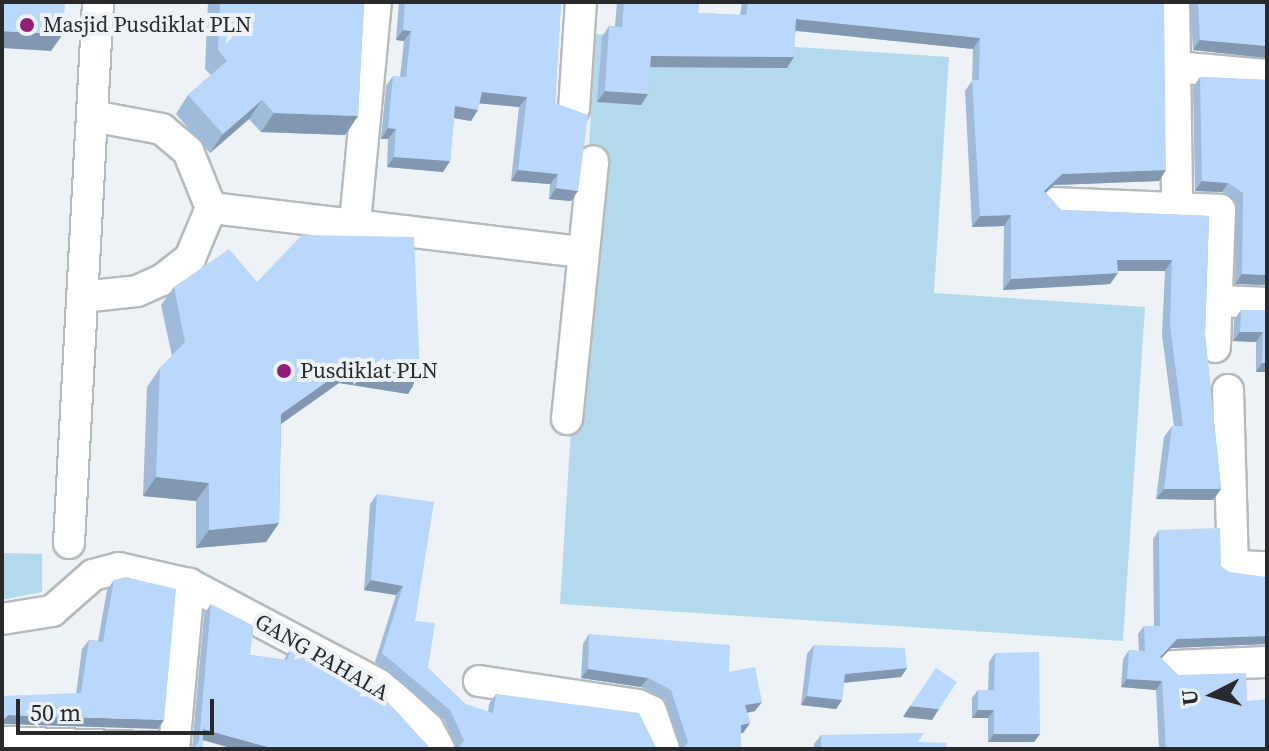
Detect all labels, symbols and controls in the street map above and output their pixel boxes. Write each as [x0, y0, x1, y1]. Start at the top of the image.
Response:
place label: Masjid Pusdiklat PLN [43, 12, 251, 38]
marker: Masjid Pusdiklat PLN [18, 16, 36, 34]
place label: Pusdiklat PLN [300, 358, 438, 384]
marker: Pusdiklat PLN [275, 362, 293, 380]
street label: GANG PAHALA [250, 608, 394, 706]
north arrow [1173, 655, 1253, 735]
scale bar [20, 683, 218, 733]
text: U [1173, 688, 1205, 707]
text: 50 m [30, 696, 81, 729]

